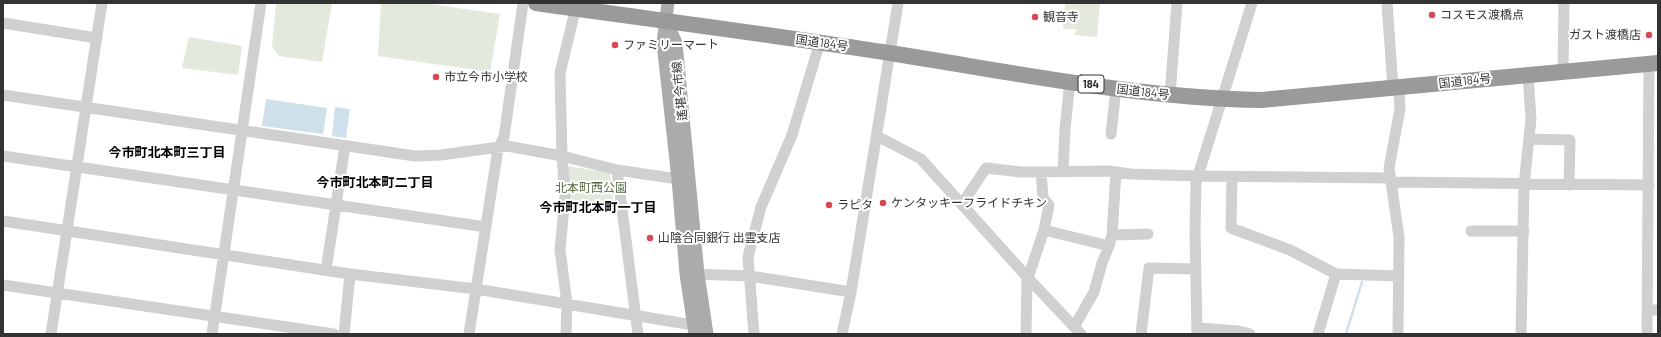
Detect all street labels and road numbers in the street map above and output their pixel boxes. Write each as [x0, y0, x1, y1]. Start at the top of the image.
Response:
street label: 国道184号 [795, 32, 849, 54]
street label: 遙堪今市線 [670, 60, 690, 122]
street label: 国道184号 [1438, 71, 1492, 91]
road number: 184 [1078, 75, 1104, 93]
street label: 国道184号 [1116, 82, 1170, 102]

